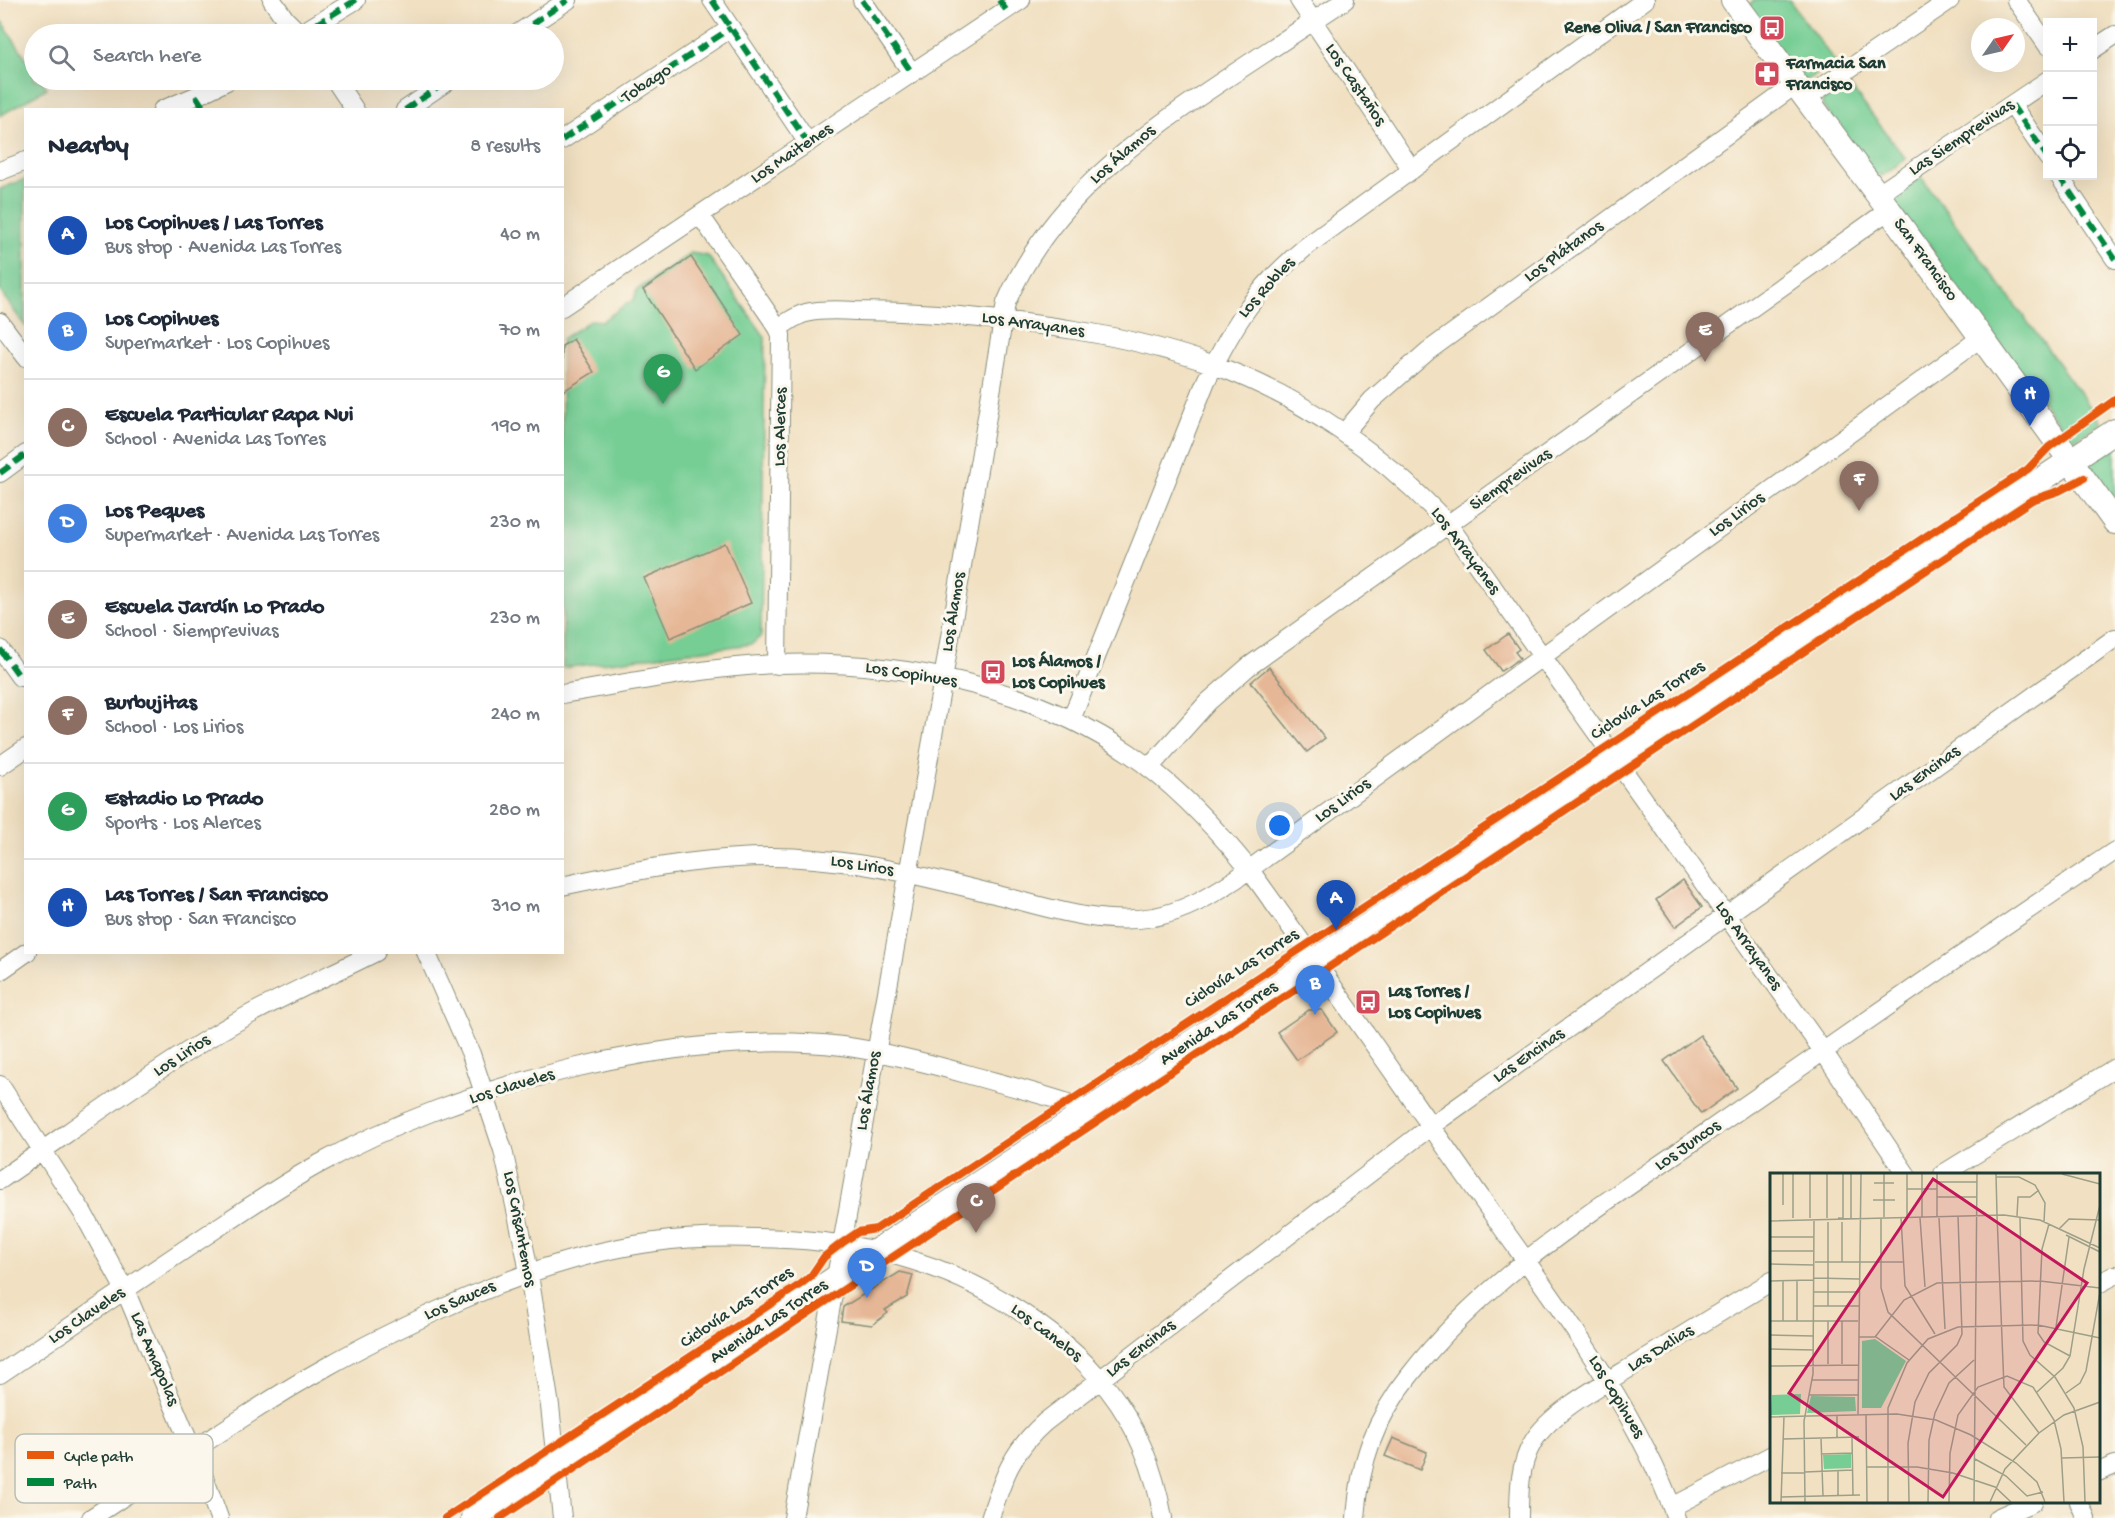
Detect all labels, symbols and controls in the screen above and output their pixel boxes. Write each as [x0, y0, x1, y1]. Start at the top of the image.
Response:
bus stop icon: Rene Oliva / San Francisco [1757, 13, 1787, 43]
place label: Rene Oliva / San Francisco [1563, 18, 1753, 39]
north arrow [1971, 18, 2025, 72]
map controls [2043, 18, 2097, 180]
button: + [2043, 18, 2097, 72]
search box [24, 24, 564, 90]
street label: Los Castaños [1320, 40, 1391, 131]
icon: search [45, 41, 78, 74]
text: Search here [93, 44, 201, 70]
place label: Farmacia San Francisco [1785, 54, 1886, 96]
pharmacy icon: Farmacia San Francisco [1752, 59, 1782, 89]
street label: Tobago [617, 60, 676, 109]
button: − [2043, 72, 2097, 126]
street label: Las Siemprevivas [1905, 94, 2020, 181]
street label: Los Maitenes [747, 118, 838, 189]
street label: Los Álamos [1085, 119, 1161, 189]
button: locate [2043, 126, 2097, 180]
text: Nearby [48, 132, 129, 163]
text: 8 results [470, 136, 540, 159]
text: Los Copihues / Las Torres [105, 211, 323, 237]
street label: San Francisco [1888, 214, 1962, 306]
street label: Los Plátanos [1520, 215, 1609, 288]
text: A [62, 224, 73, 247]
text: 40 m [500, 224, 540, 247]
text: Bus stop · Avenida Las Torres [105, 237, 341, 260]
street label: Los Robles [1234, 252, 1301, 323]
text: Los Copihues [105, 307, 218, 333]
street label: Los Arrayanes [980, 307, 1087, 343]
pin: E [1686, 312, 1724, 362]
text: B [62, 320, 73, 343]
text: 70 m [499, 320, 540, 343]
text: Supermarket · Los Copihues [105, 333, 329, 356]
pin: G [644, 354, 682, 404]
pin: H [2010, 376, 2050, 426]
street label: Los Alerces [770, 386, 792, 467]
text: Escuela Particular Rapa Nui [105, 403, 353, 429]
text: C [62, 416, 73, 439]
text: 190 m [492, 416, 540, 439]
text: School · Avenida Las Torres [105, 429, 326, 452]
street label: Siemprevivas [1466, 443, 1557, 516]
pin: F [1840, 462, 1878, 511]
street label: Los Lirios [1705, 487, 1770, 542]
text: Los Peques [105, 499, 204, 525]
street label: Los Arrayanes [1425, 503, 1505, 600]
text: D [61, 512, 74, 535]
text: 230 m [490, 512, 540, 535]
text: Supermarket · Avenida Las Torres [105, 525, 379, 548]
street label: Los Álamos [936, 569, 971, 653]
text: Escuela Jardín Lo Prado [105, 595, 324, 621]
text: E [61, 608, 74, 631]
text: 230 m [490, 608, 540, 631]
text: School · Siemprevivas [105, 621, 279, 644]
place label: Los Álamos / Los Copihues [1012, 651, 1106, 694]
street label: Ciclovía Las Torres [1587, 656, 1710, 746]
street label: Los Copihues [864, 657, 960, 693]
bus stop icon: Los Álamos / Los Copihues [978, 657, 1008, 687]
text: Burbujitas [105, 691, 197, 717]
text: F [62, 704, 73, 727]
text: 240 m [490, 704, 540, 727]
text: School · Los Lirios [105, 717, 243, 740]
street label: Las Encinas [1885, 740, 1966, 807]
street label: Los Lirios [1311, 773, 1376, 828]
text: Estadio Lo Prado [105, 787, 263, 813]
text: G [61, 800, 74, 823]
text: 280 m [489, 800, 540, 823]
your location [1265, 811, 1294, 840]
text: Sports · Los Alerces [105, 813, 261, 836]
street label: Los Lirios [829, 851, 896, 882]
pin: A [1316, 880, 1356, 930]
text: Las Torres / San Francisco [105, 883, 328, 909]
text: H [62, 896, 73, 919]
text: 310 m [491, 896, 540, 919]
street label: Los Arrayanes [1710, 898, 1787, 996]
text: Bus stop · San Francisco [105, 909, 296, 932]
street label: Ciclovía Las Torres [1181, 924, 1304, 1014]
pin: B [1296, 966, 1334, 1015]
street label: Avenida Las Torres [1156, 976, 1283, 1071]
place label: Las Torres / Los Copihues [1388, 982, 1482, 1024]
bus stop icon: Las Torres / Los Copihues [1353, 987, 1383, 1017]
street label: Las Encinas [1489, 1023, 1570, 1088]
street label: Los Lirios [150, 1029, 216, 1082]
street label: Los Álamos [851, 1048, 887, 1132]
street label: Los Claveles [467, 1064, 558, 1110]
street label: Los Juncos [1651, 1115, 1726, 1176]
street label: Los Crisantemos [497, 1169, 541, 1290]
inset map [1770, 1173, 2100, 1503]
pin: C [956, 1184, 996, 1233]
pin: D [848, 1248, 886, 1298]
street label: Ciclovía Las Torres [677, 1262, 799, 1353]
street label: Avenida Las Torres [706, 1274, 833, 1369]
street label: Los Sauces [421, 1275, 500, 1326]
street label: Los Claveles [45, 1282, 130, 1349]
street label: Los Canelos [1006, 1299, 1087, 1368]
street label: Las Amapolas [125, 1309, 184, 1410]
street label: Las Encinas [1102, 1315, 1181, 1383]
street label: Las Dalias [1624, 1320, 1699, 1377]
street label: Los Copihues [1583, 1352, 1650, 1443]
legend [15, 1434, 213, 1503]
text: Cycle path [64, 1449, 134, 1468]
text: Path [63, 1476, 97, 1495]

